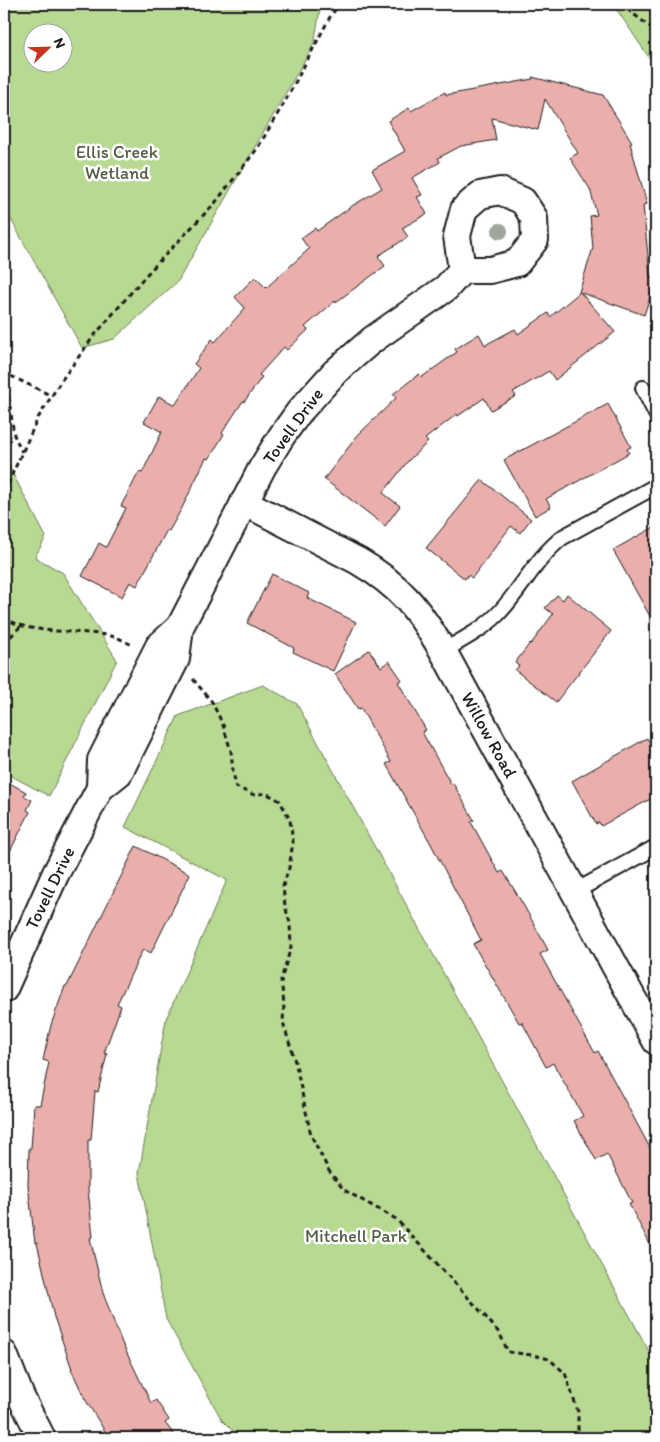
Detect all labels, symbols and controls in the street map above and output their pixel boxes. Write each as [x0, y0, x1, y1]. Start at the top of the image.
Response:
north arrow [22, 22, 72, 72]
text: N [50, 35, 69, 51]
park label: Ellis Creek Wetland [76, 141, 158, 184]
street label: Tovell Drive [258, 383, 328, 469]
street label: Willow Road [456, 688, 522, 782]
street label: Tovell Drive [21, 843, 79, 933]
park label: Mitchell Park [305, 1225, 408, 1247]

